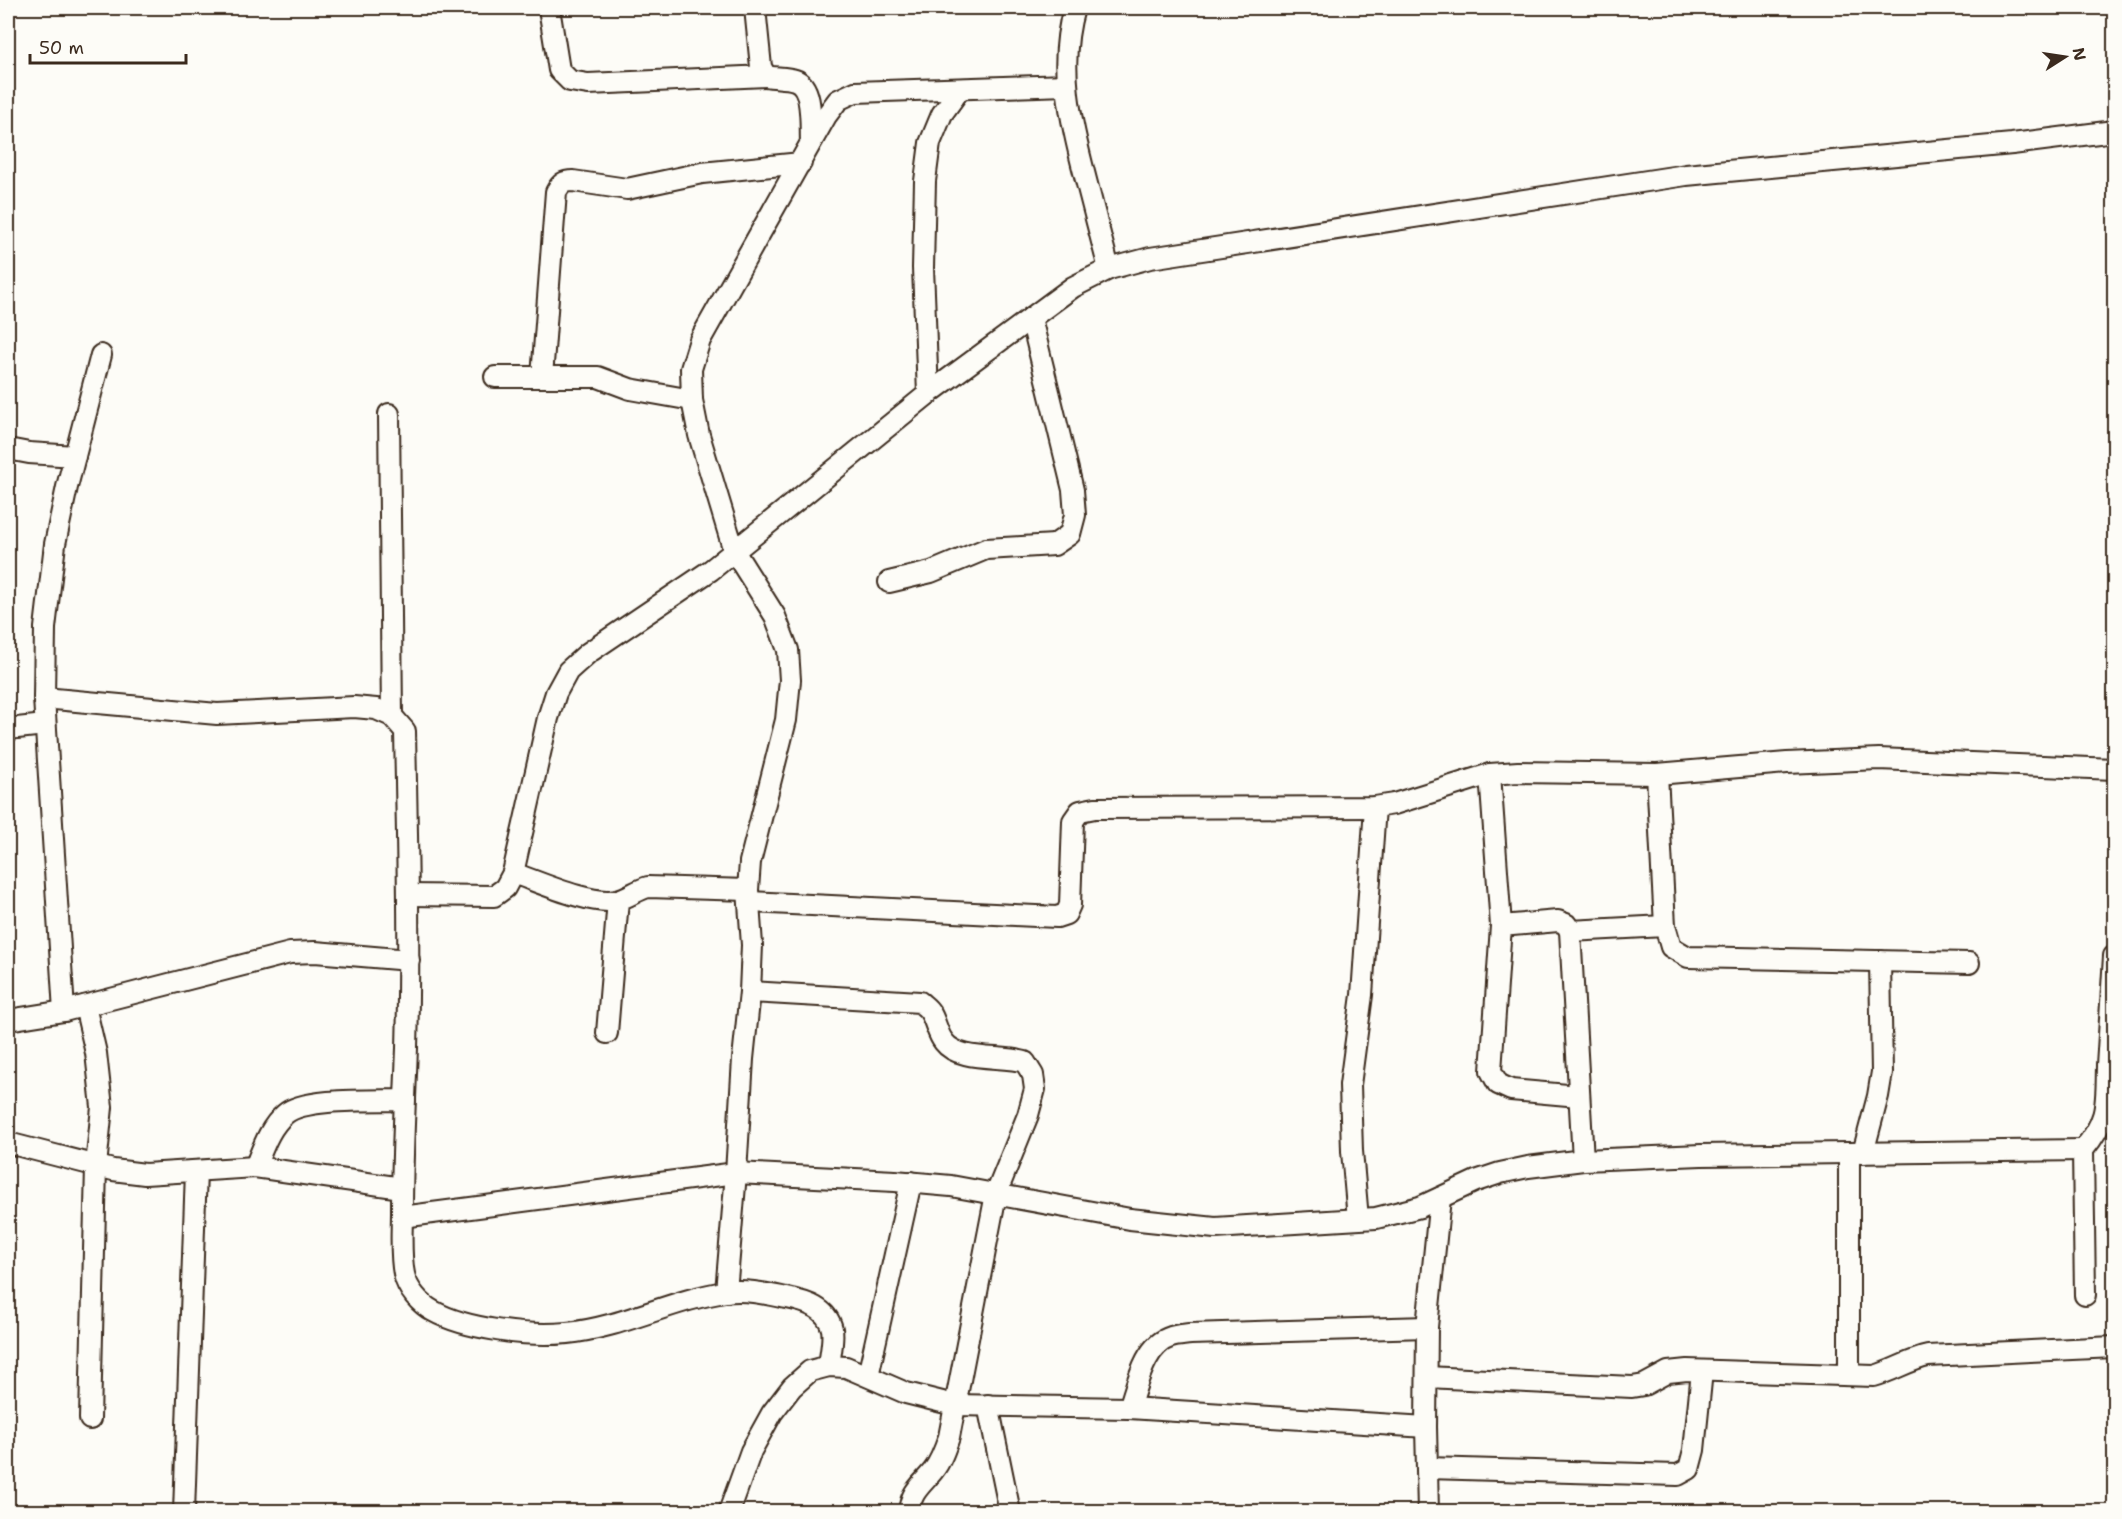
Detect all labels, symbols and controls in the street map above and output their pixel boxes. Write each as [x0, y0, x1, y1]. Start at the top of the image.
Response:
scale bar [30, 27, 186, 65]
north arrow [2035, 27, 2095, 87]
text: 50 m [39, 36, 84, 60]
text: N [2068, 46, 2091, 62]

